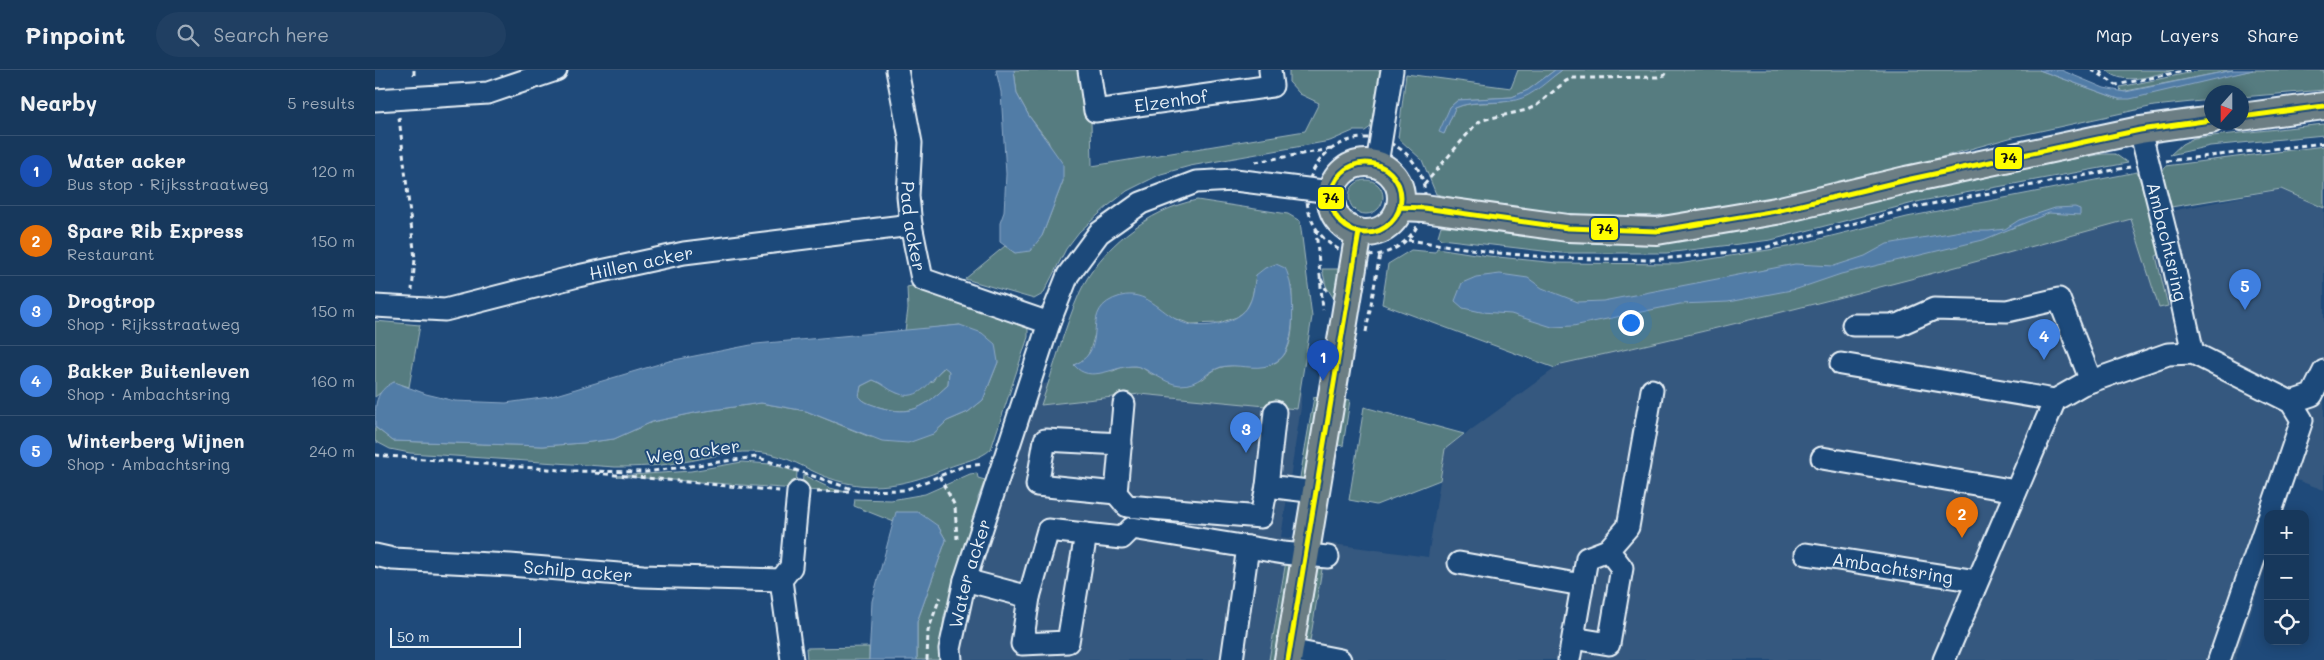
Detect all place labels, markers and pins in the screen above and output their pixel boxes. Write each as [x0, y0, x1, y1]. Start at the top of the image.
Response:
pin: 5 [2229, 269, 2261, 310]
pin: 4 [2028, 319, 2060, 360]
pin: 1 [1307, 340, 1339, 381]
pin: 3 [1230, 412, 1262, 453]
pin: 2 [1946, 497, 1978, 538]

